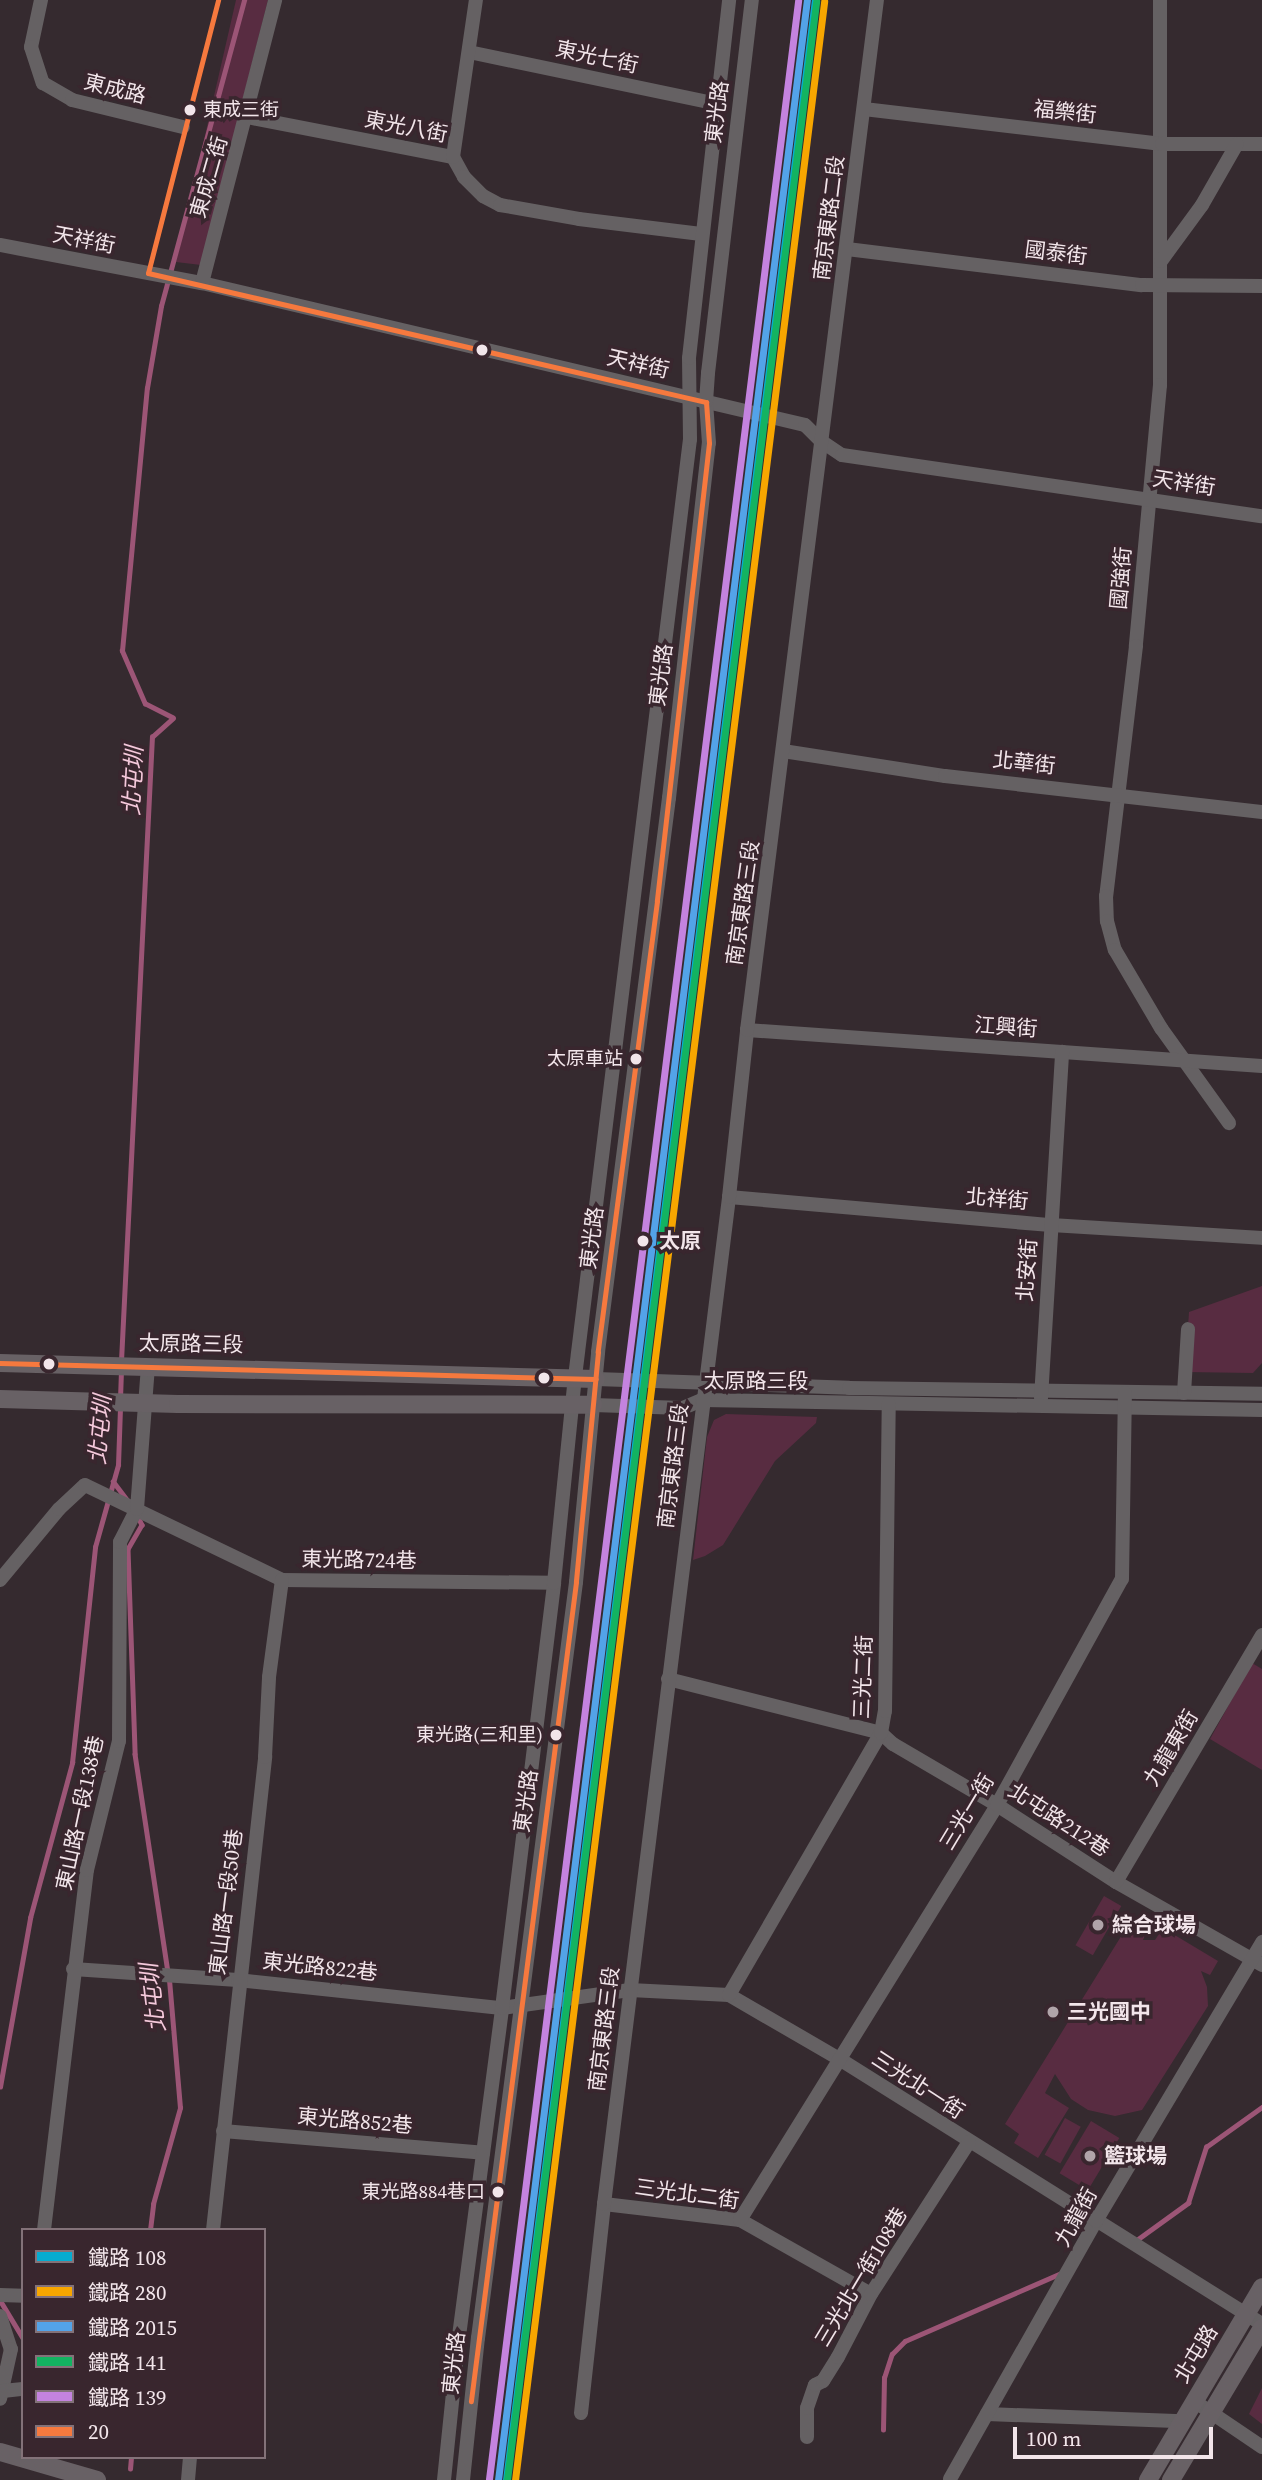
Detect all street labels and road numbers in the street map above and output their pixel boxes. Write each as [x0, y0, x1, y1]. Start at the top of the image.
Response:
street label: 東光七街 [553, 36, 641, 78]
street label: 東成路 [81, 69, 149, 109]
street label: 東光路 [701, 79, 733, 145]
street label: 福樂街 [1032, 96, 1098, 128]
street label: 東光八街 [362, 107, 450, 147]
street label: 東成二街 [185, 133, 233, 221]
street label: 南京東路二段 [809, 154, 849, 282]
street label: 天祥街 [51, 222, 117, 258]
street label: 國泰街 [1023, 237, 1089, 269]
street label: 天祥街 [604, 345, 672, 383]
street label: 天祥街 [1151, 466, 1217, 500]
street label: 國強街 [1106, 546, 1136, 610]
street label: 東光路 [645, 642, 677, 708]
street label: 北華街 [991, 747, 1057, 779]
street label: 南京東路三段 [722, 839, 764, 967]
street label: 江興街 [974, 1012, 1038, 1042]
street label: 北祥街 [965, 1184, 1029, 1214]
street label: 東光路 [576, 1205, 608, 1271]
street label: 北安街 [1012, 1238, 1042, 1302]
street label: 太原路三段 [138, 1330, 244, 1358]
street label: 太原路三段 [704, 1368, 808, 1394]
street label: 南京東路三段 [653, 1402, 693, 1530]
street label: 東光路724巷 [301, 1546, 417, 1574]
street label: 三光二街 [849, 1635, 877, 1719]
street label: 九龍東街 [1139, 1706, 1203, 1790]
street label: 東山路一段138巷 [51, 1733, 109, 1893]
street label: 東光路 [509, 1768, 543, 1834]
street label: 三光一街 [935, 1770, 999, 1854]
street label: 北屯路212巷 [1004, 1778, 1114, 1862]
street label: 東山路一段50巷 [205, 1828, 247, 1976]
street label: 東光路822巷 [261, 1948, 379, 1986]
street label: 南京東路三段 [584, 1965, 624, 2093]
street label: 三光北一街 [867, 2046, 969, 2124]
street label: 東光路852巷 [296, 2103, 414, 2139]
street label: 三光北二街 [633, 2174, 741, 2214]
street label: 九龍街 [1050, 2183, 1102, 2251]
street label: 三光北一街108巷 [810, 2203, 912, 2351]
street label: 北屯路 [1169, 2321, 1223, 2387]
street label: 東光路 [438, 2330, 470, 2396]

